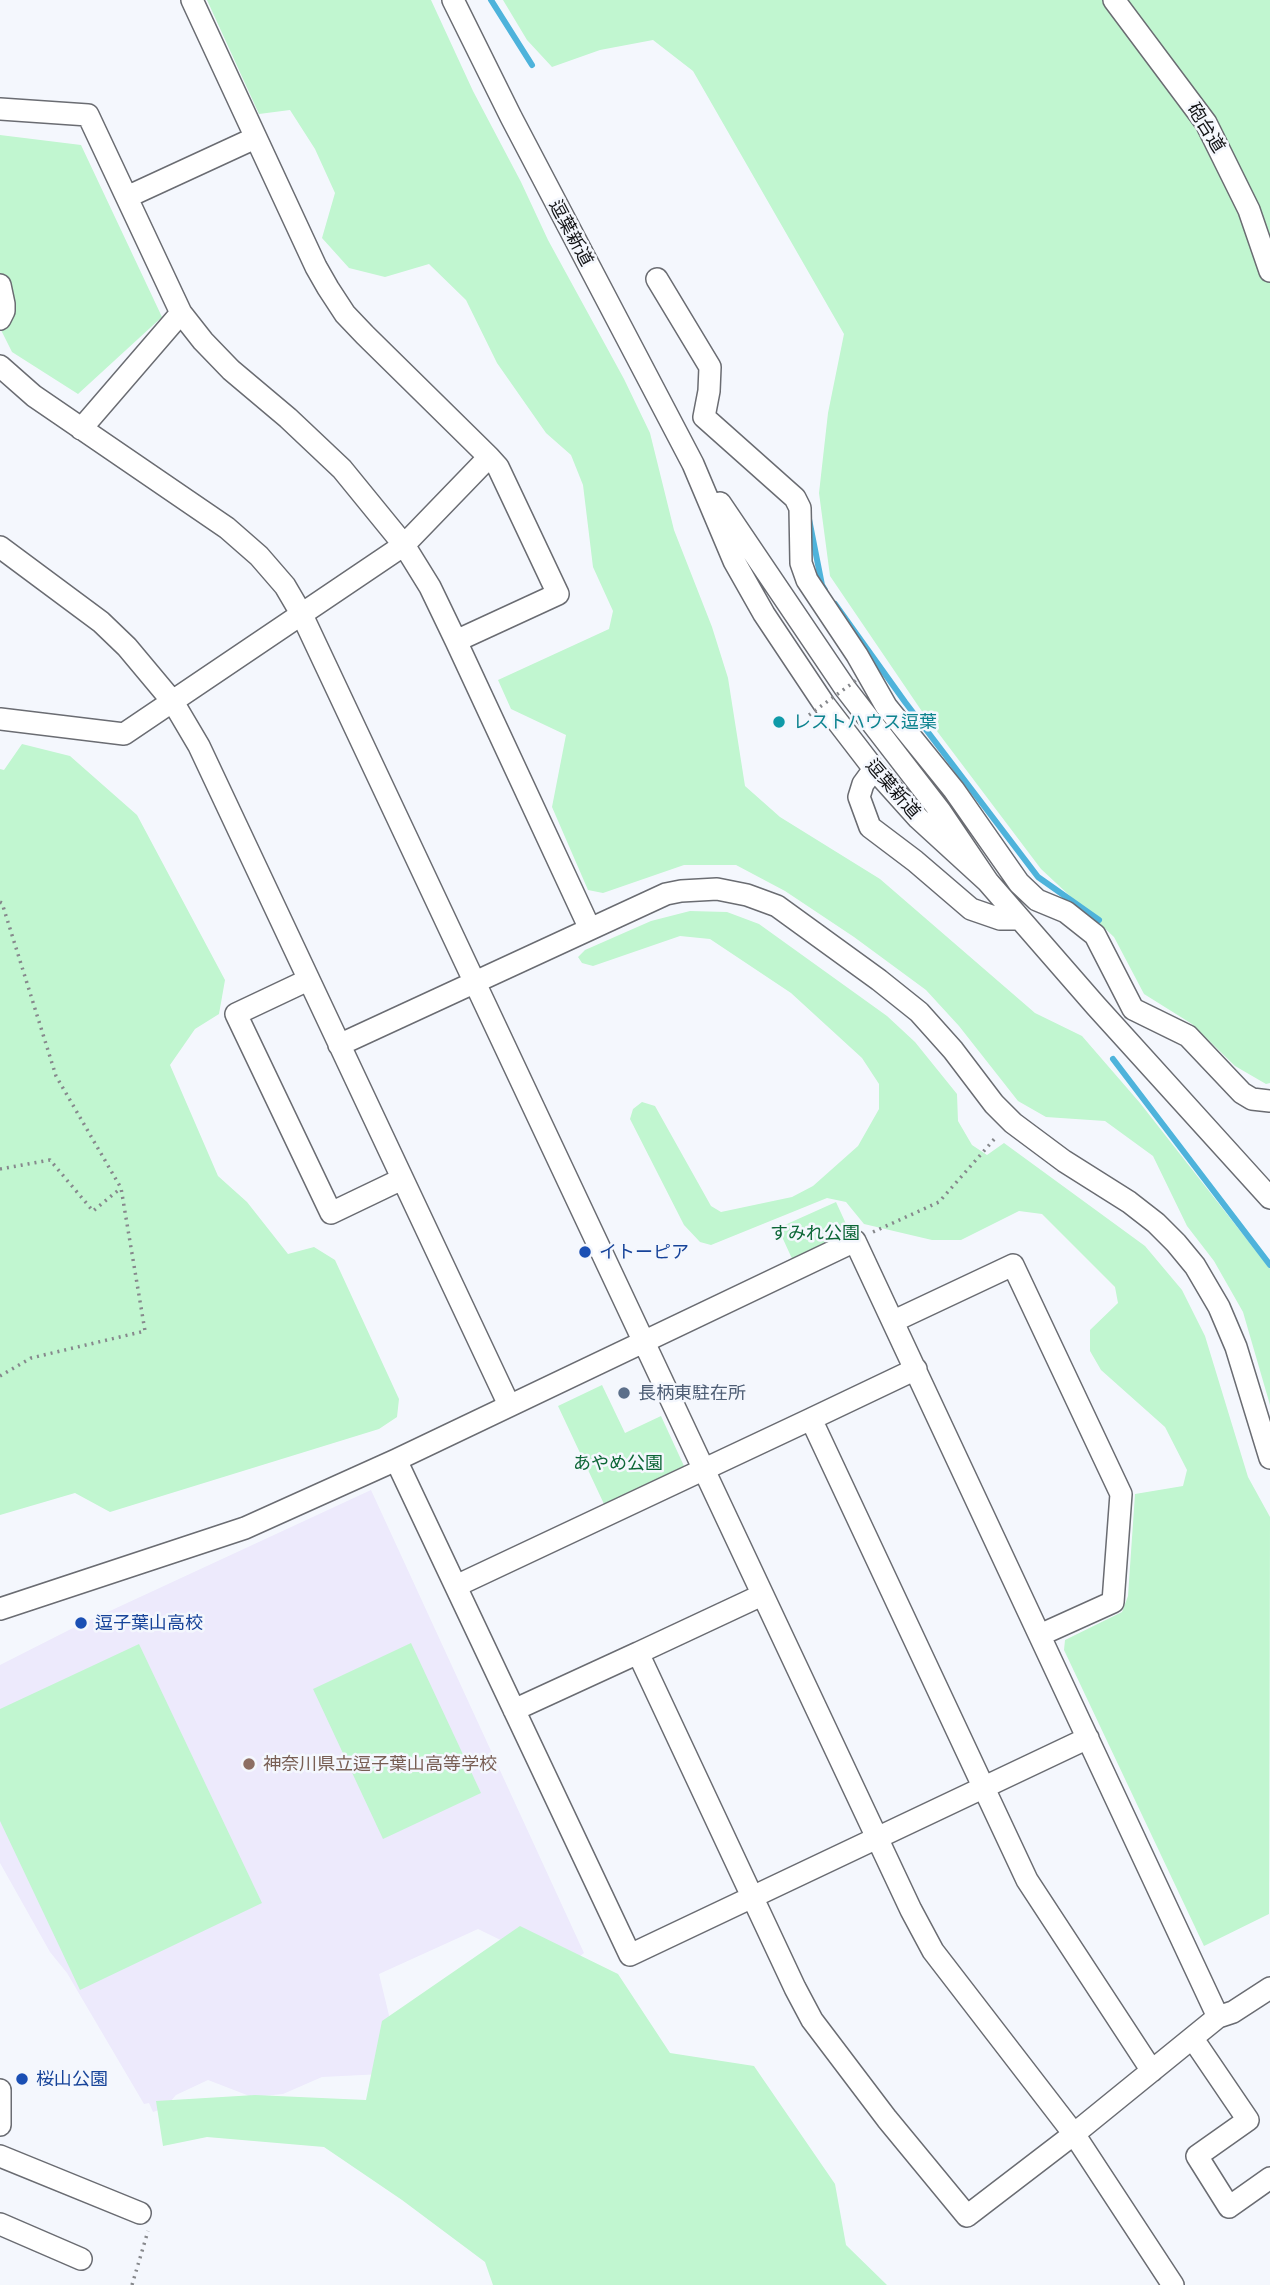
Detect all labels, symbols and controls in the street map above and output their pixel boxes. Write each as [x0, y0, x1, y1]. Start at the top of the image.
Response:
street label: 砲台道 [1183, 99, 1229, 157]
street label: 逗葉新道 [545, 196, 597, 270]
place label: レストハウス逗葉 [793, 711, 937, 733]
marker: レストハウス逗葉 [771, 714, 787, 730]
street label: 逗葉新道 [861, 755, 925, 823]
park label: すみれ公園 [770, 1222, 860, 1244]
place label: イトーピア [599, 1241, 689, 1263]
marker: イトーピア [577, 1244, 593, 1260]
place label: 長柄東駐在所 [638, 1382, 746, 1404]
marker: 長柄東駐在所 [616, 1385, 632, 1401]
park label: あやめ公園 [573, 1452, 663, 1474]
place label: 逗子葉山高校 [95, 1612, 203, 1634]
marker: 逗子葉山高校 [73, 1615, 89, 1631]
place label: 神奈川県立逗子葉山高等学校 [263, 1753, 497, 1775]
marker: 神奈川県立逗子葉山高等学校 [241, 1756, 257, 1772]
place label: 桜山公園 [36, 2068, 108, 2090]
marker: 桜山公園 [14, 2071, 30, 2087]

